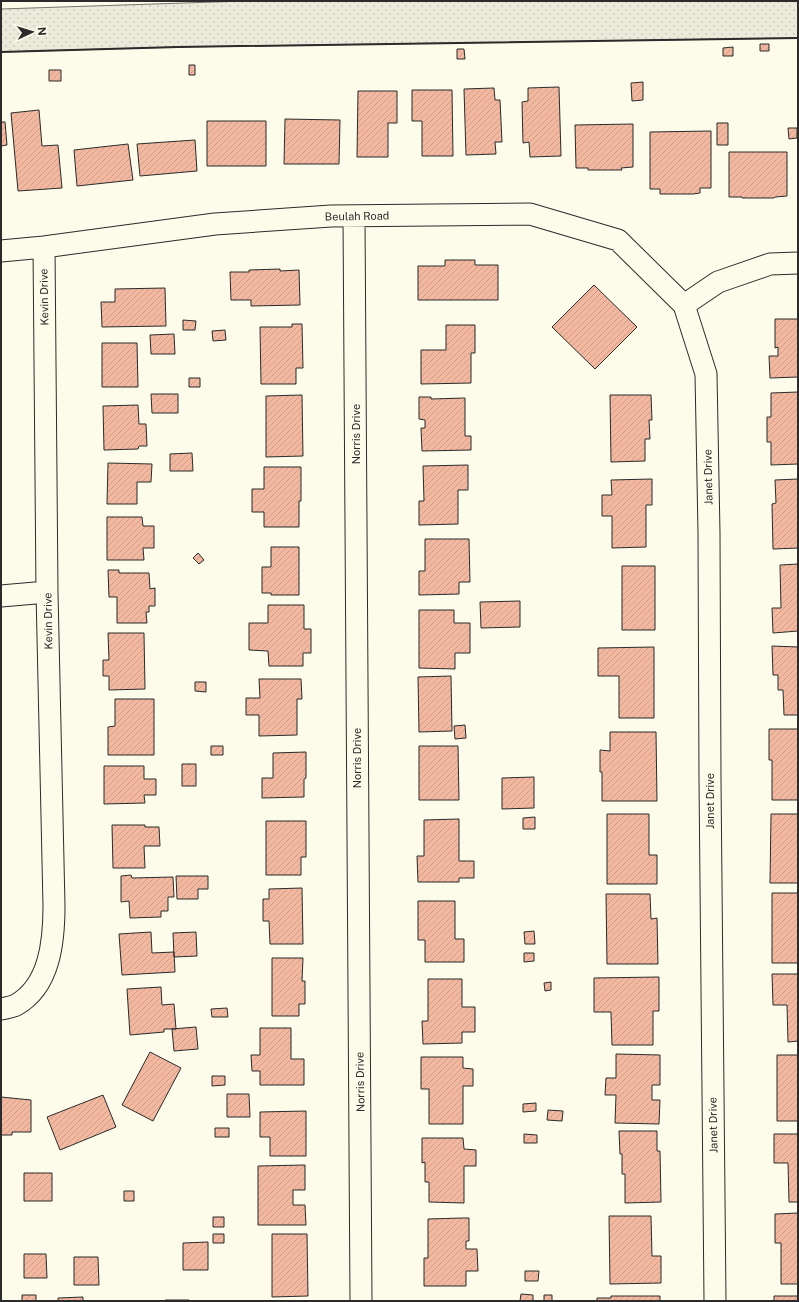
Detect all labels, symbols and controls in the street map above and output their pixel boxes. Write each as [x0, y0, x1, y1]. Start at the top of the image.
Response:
north arrow [12, 12, 52, 52]
text: N [36, 27, 48, 36]
street label: Beulah Road [325, 209, 389, 223]
street label: Kevin Drive [38, 268, 50, 326]
street label: Norris Drive [350, 404, 362, 464]
street label: Janet Drive [702, 449, 714, 505]
street label: Kevin Drive [42, 592, 54, 650]
street label: Norris Drive [351, 728, 363, 788]
street label: Janet Drive [704, 773, 716, 829]
street label: Norris Drive [353, 1052, 367, 1112]
street label: Janet Drive [707, 1097, 719, 1153]

